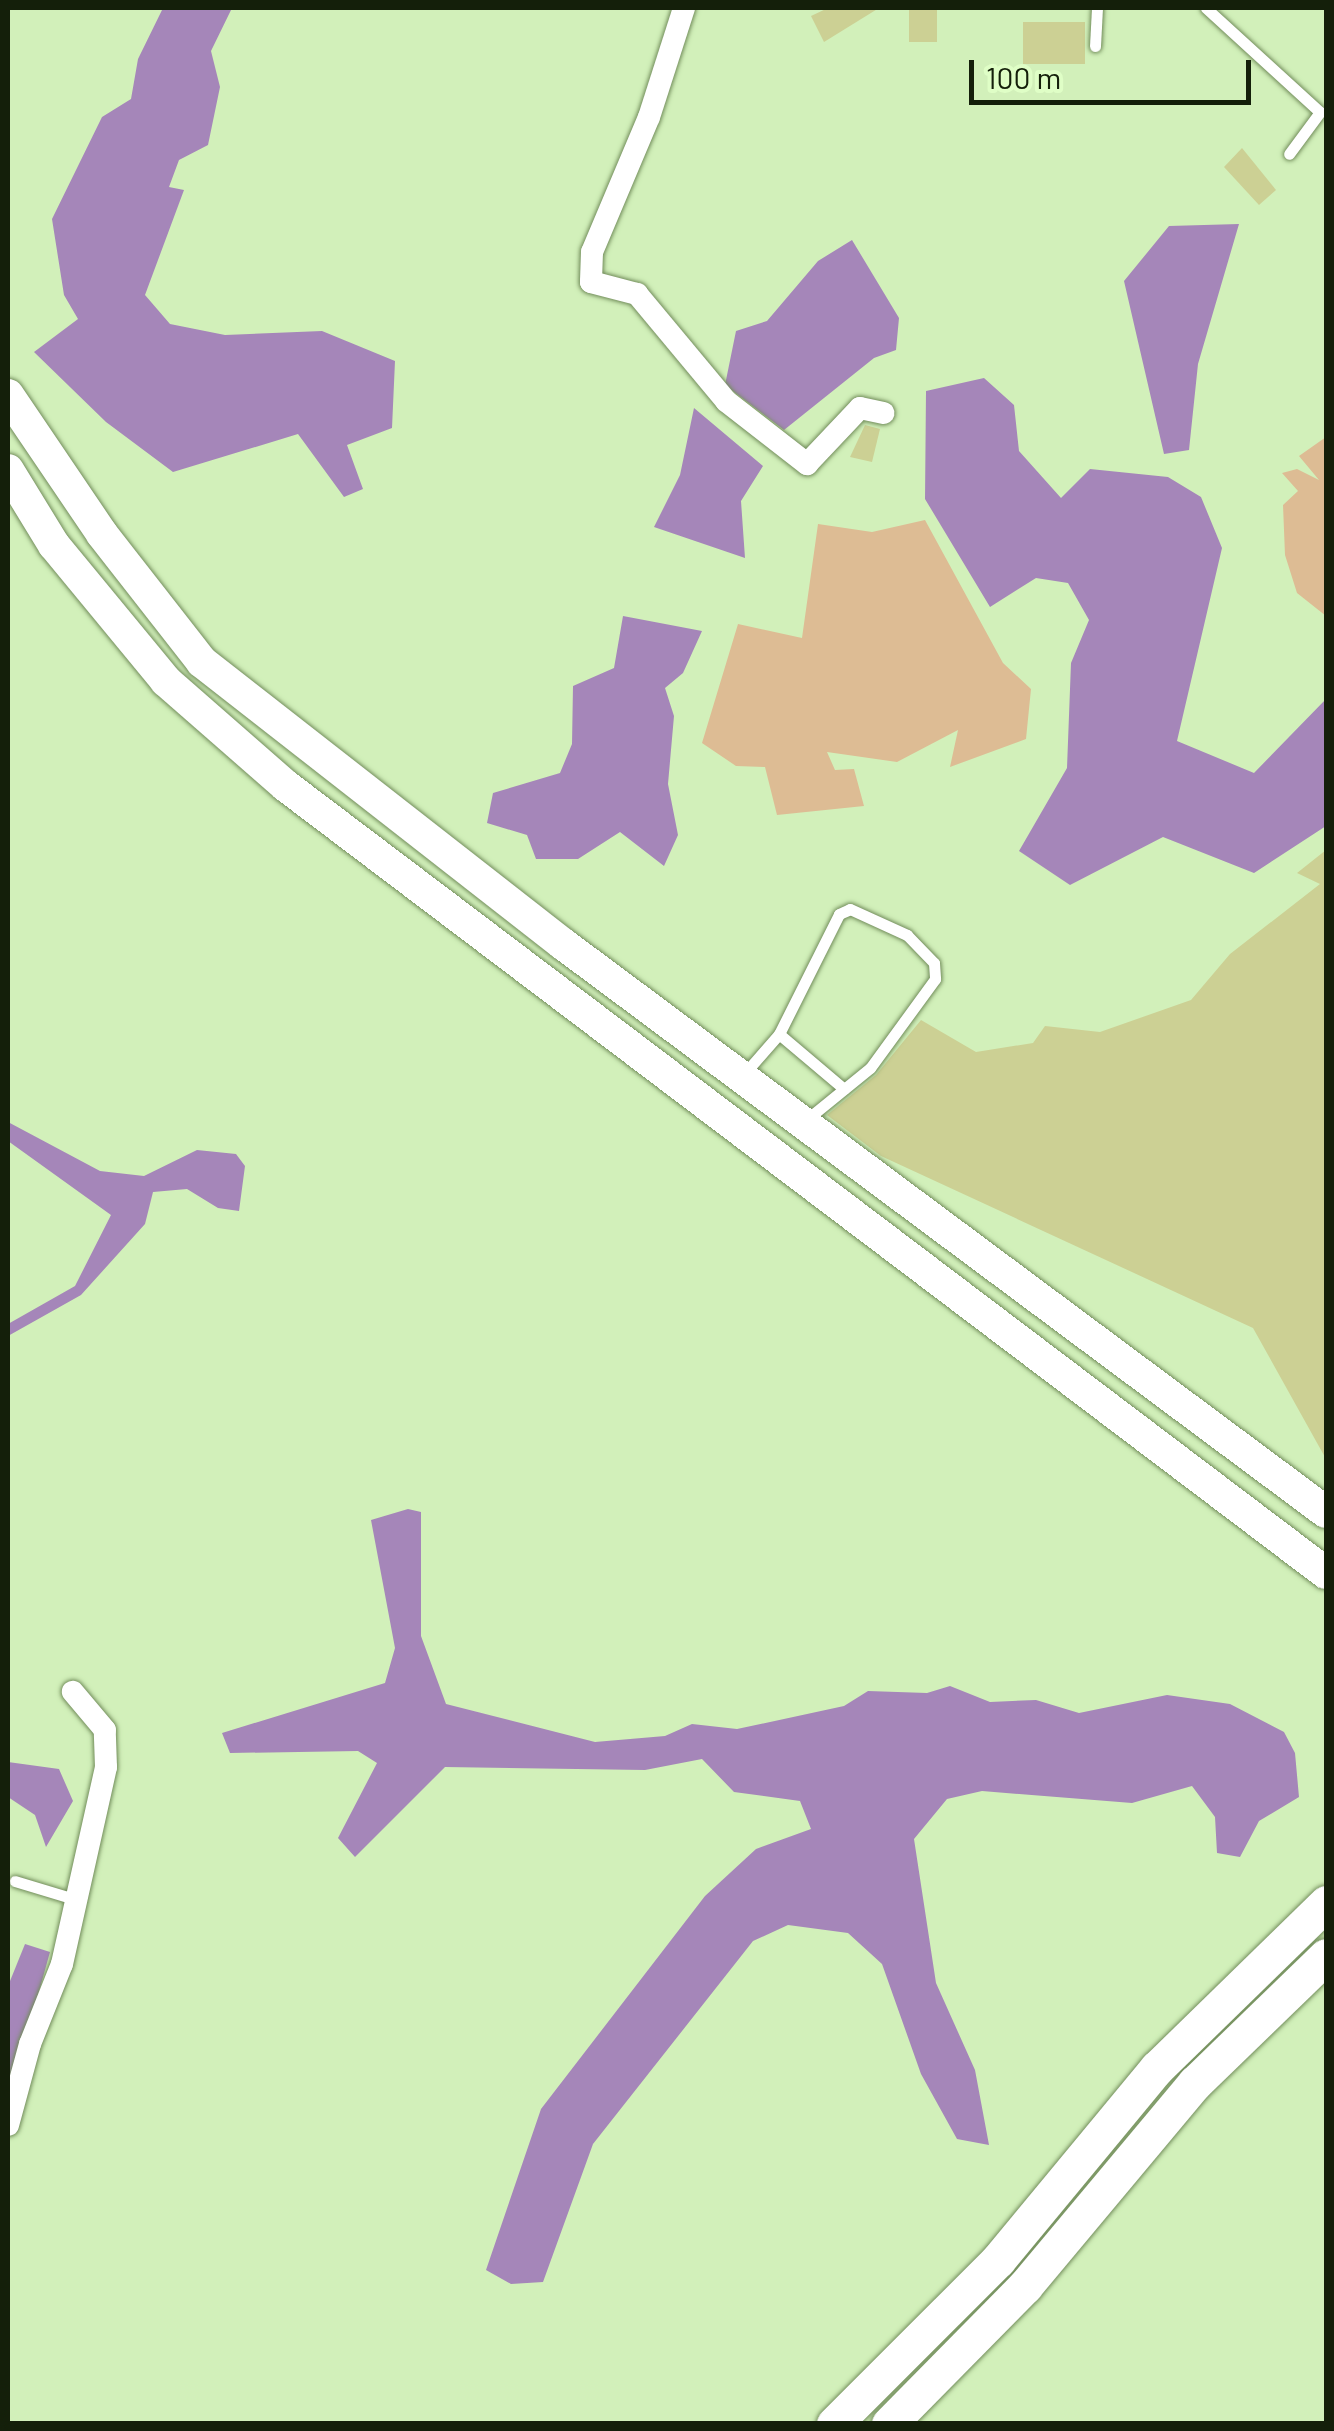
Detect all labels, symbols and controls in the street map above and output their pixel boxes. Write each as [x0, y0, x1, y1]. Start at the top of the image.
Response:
scale bar [974, 40, 1256, 102]
text: 100 m [986, 59, 1061, 95]

